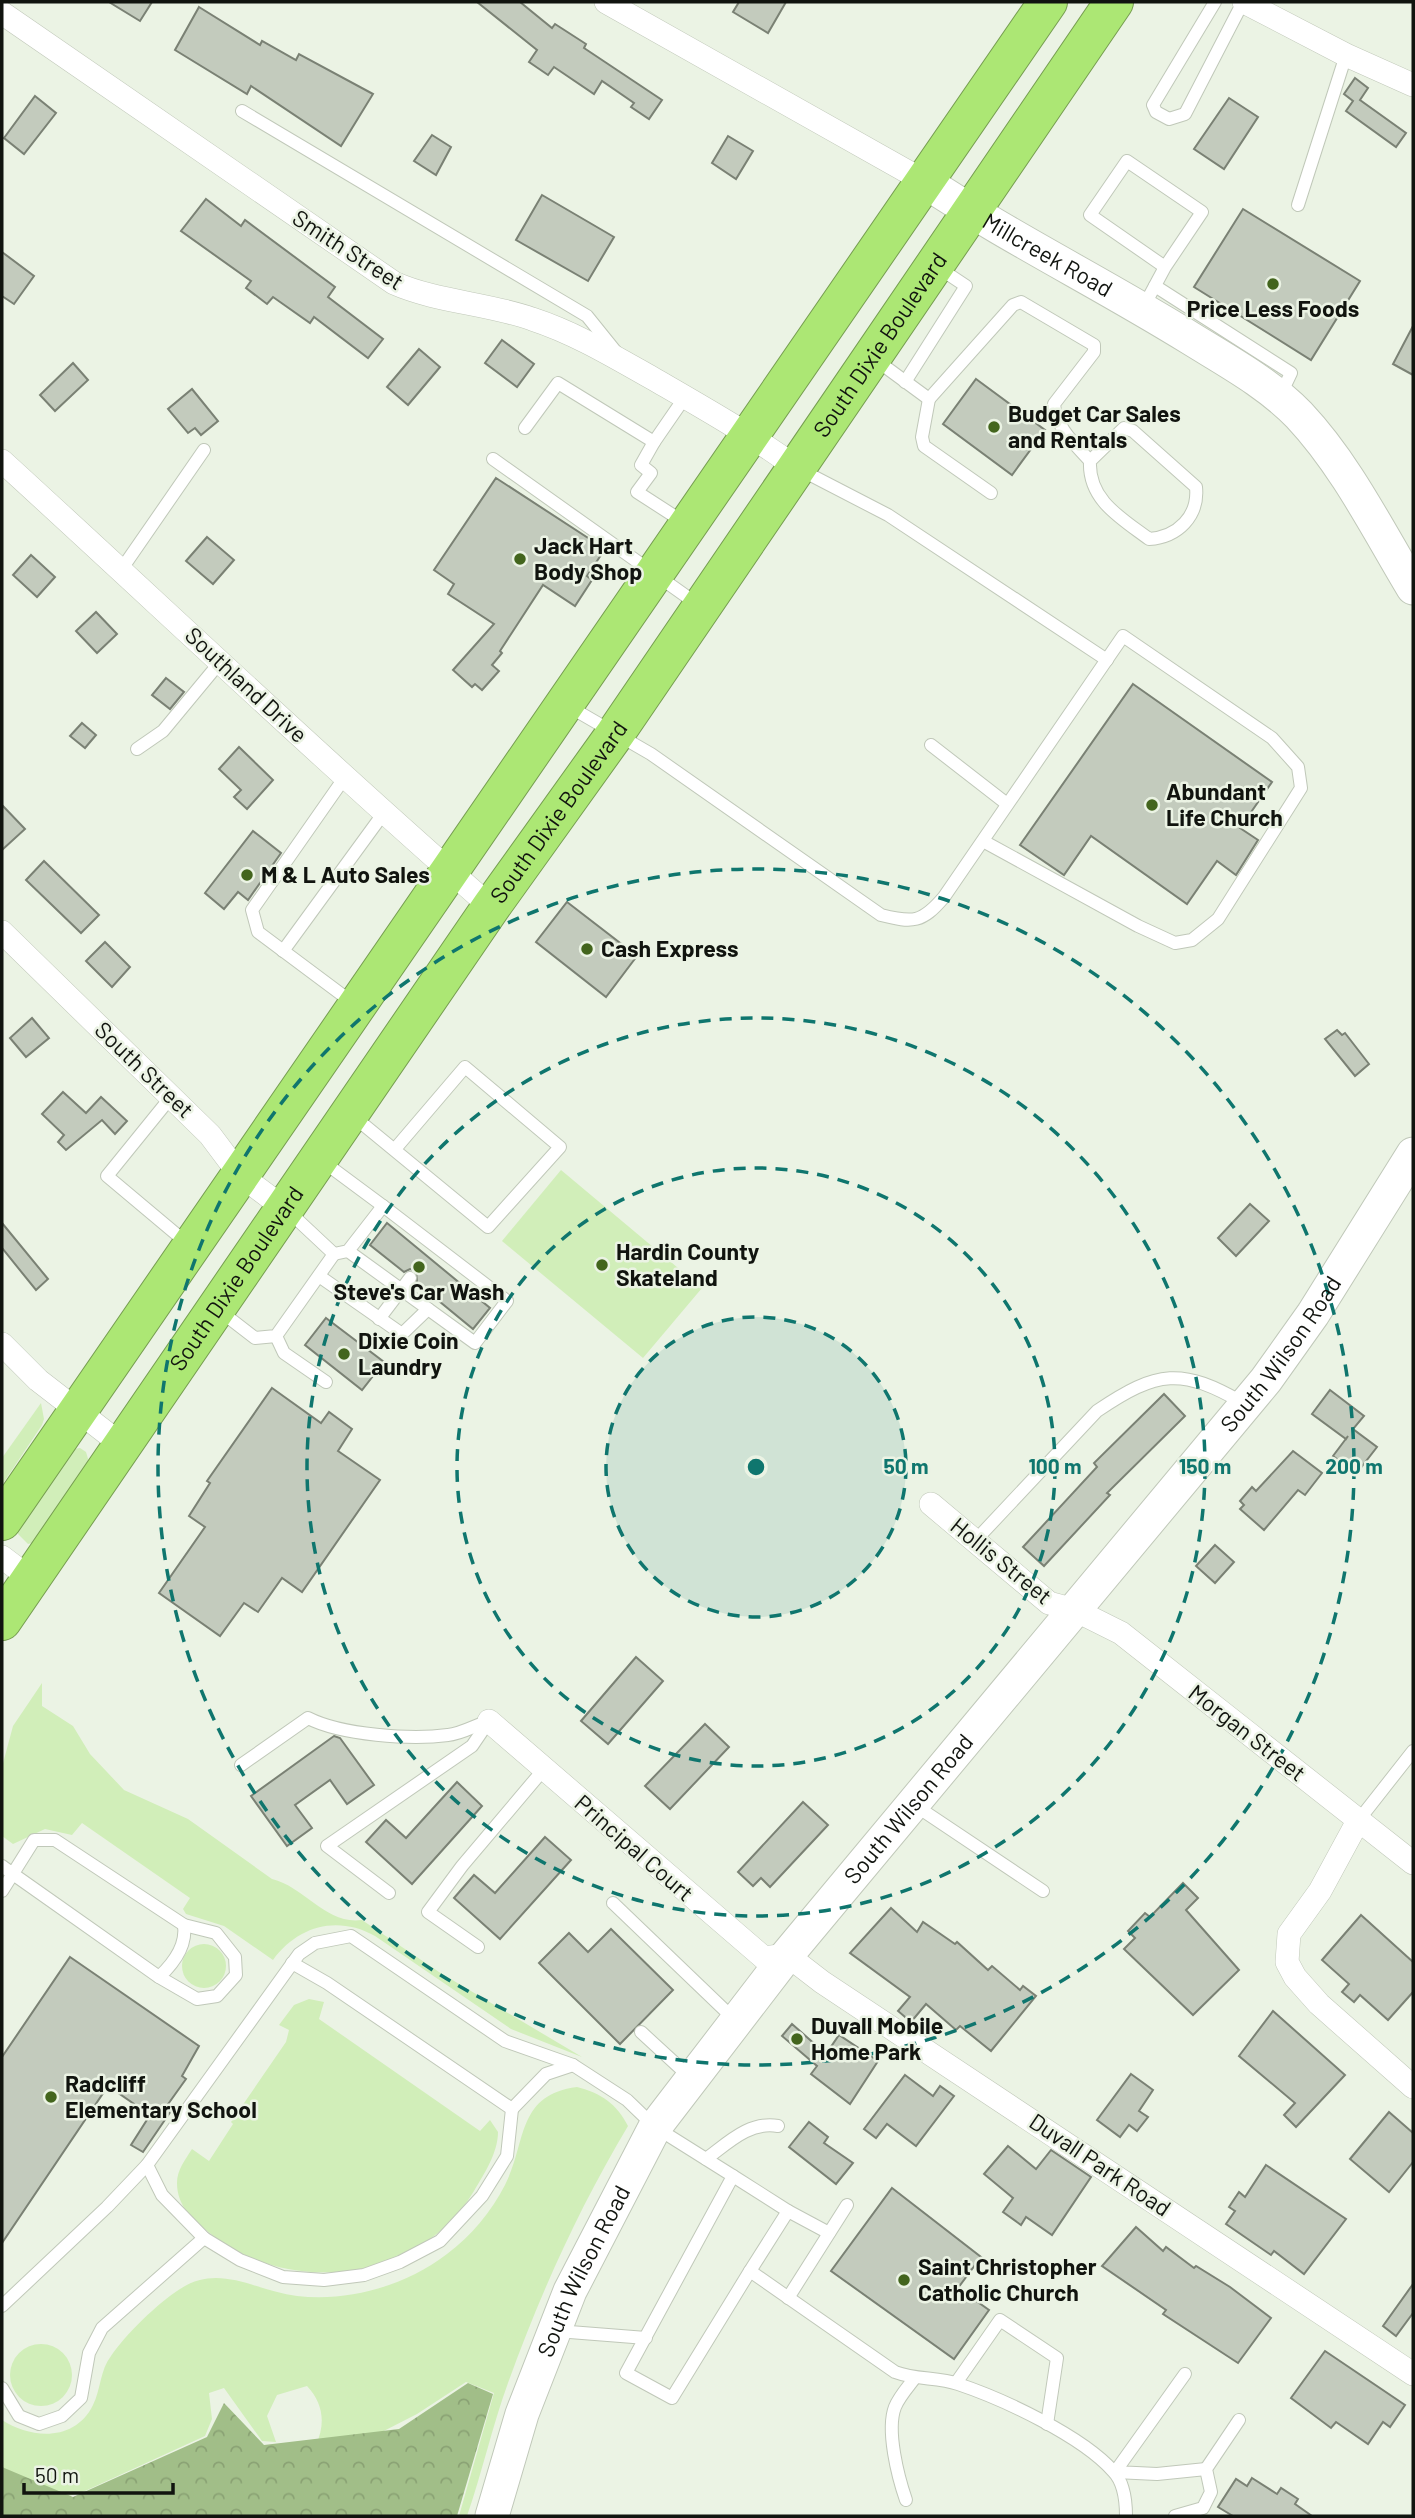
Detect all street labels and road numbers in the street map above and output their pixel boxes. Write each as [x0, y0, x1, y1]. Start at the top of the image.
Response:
street label: Smith Street [288, 203, 409, 295]
street label: Millcreek Road [978, 206, 1118, 302]
street label: South Dixie Boulevard [807, 247, 952, 442]
street label: Southland Drive [180, 621, 314, 748]
street label: South Dixie Boulevard [483, 715, 633, 908]
street label: South Street [89, 1015, 200, 1123]
street label: South Dixie Boulevard [163, 1180, 309, 1376]
street label: South Wilson Road [1214, 1270, 1346, 1437]
street label: Hollis Street [945, 1511, 1058, 1610]
street label: Morgan Street [1183, 1678, 1312, 1787]
street label: South Wilson Road [837, 1728, 978, 1889]
street label: Principal Court [570, 1788, 700, 1906]
street label: Duvall Park Road [1025, 2107, 1177, 2222]
street label: South Wilson Road [531, 2180, 635, 2361]

